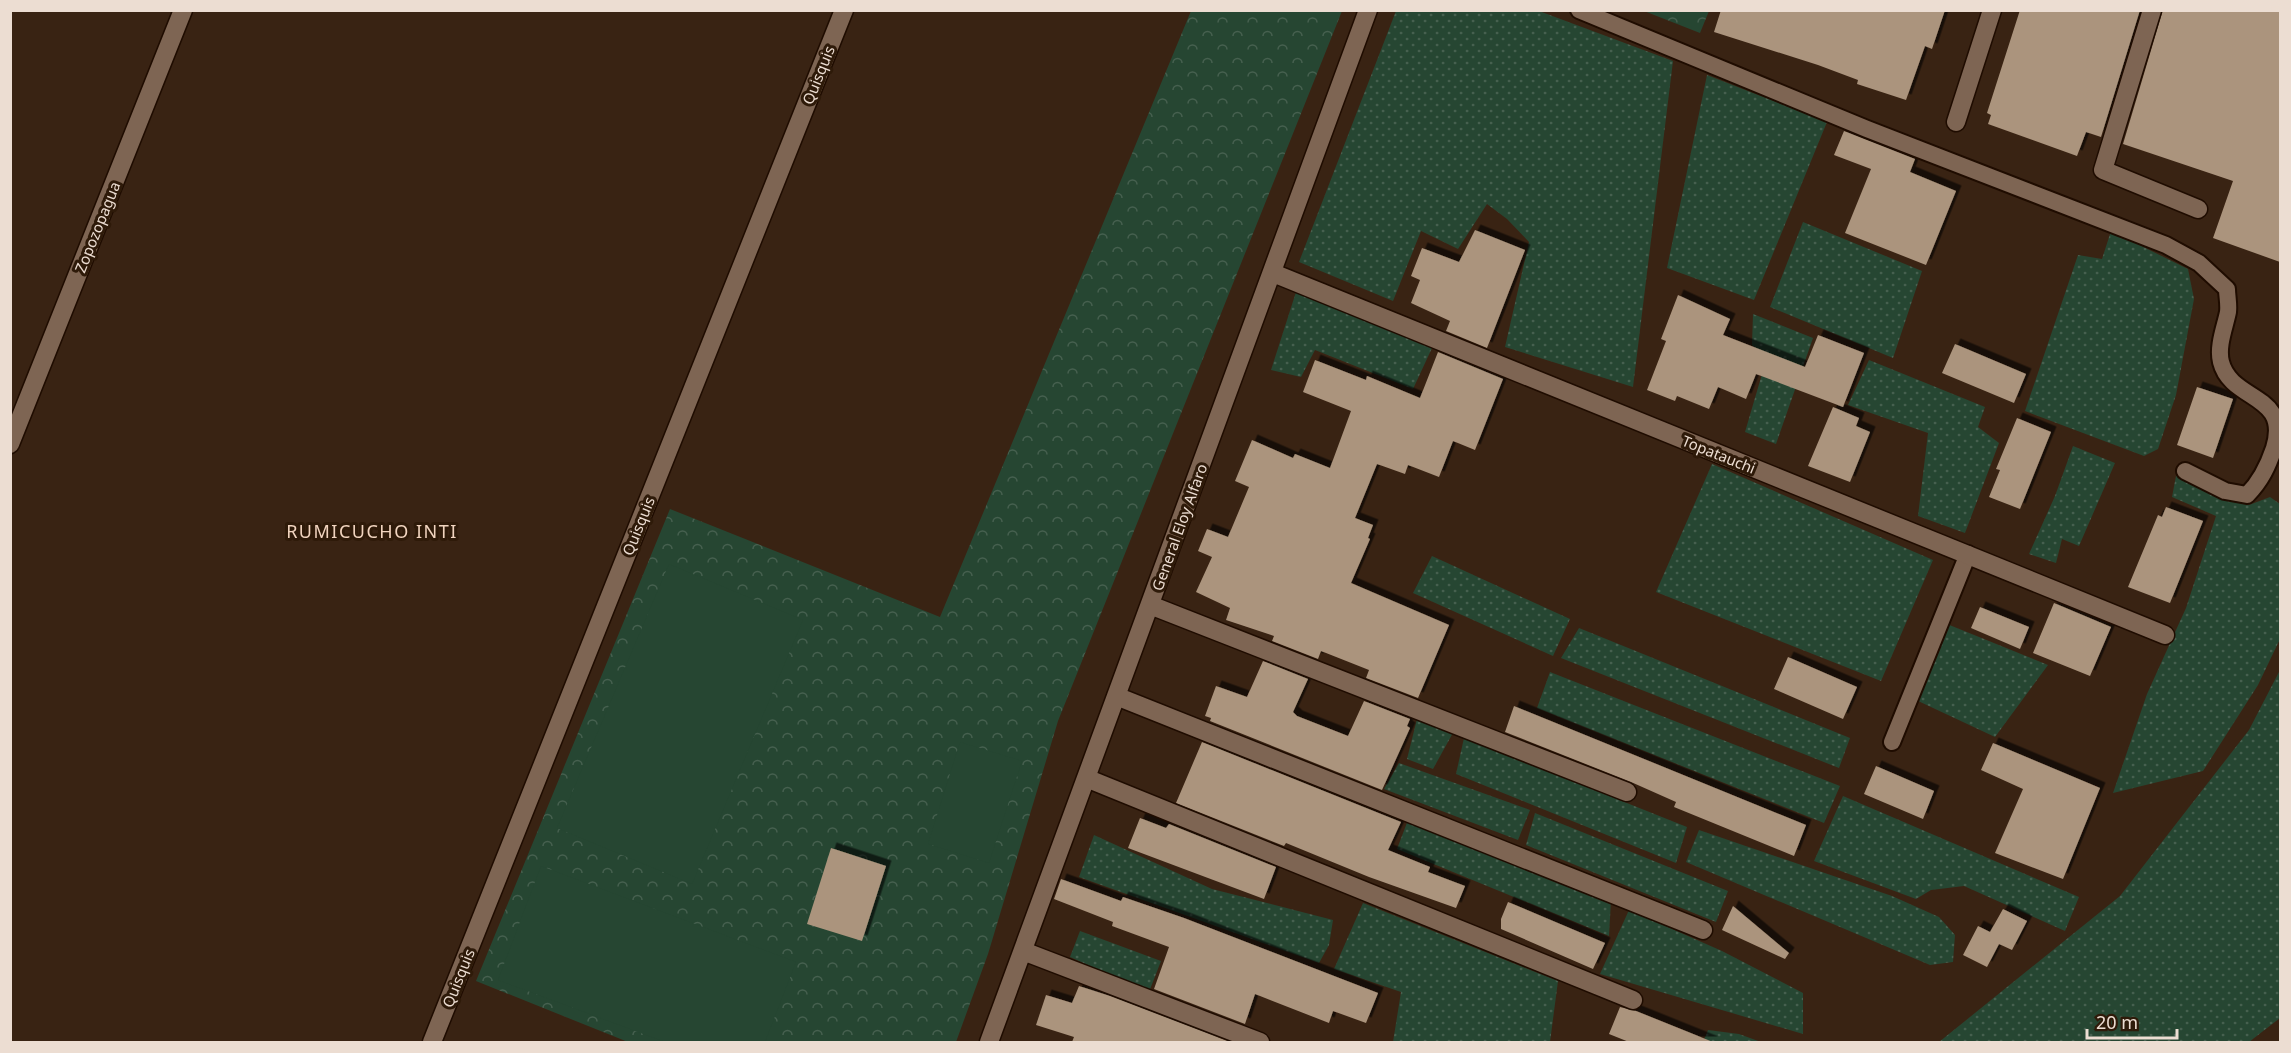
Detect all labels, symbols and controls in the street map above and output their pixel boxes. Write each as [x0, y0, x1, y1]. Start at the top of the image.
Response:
street label: Quisquis [797, 43, 839, 107]
street label: Zopozopagua [70, 179, 124, 275]
street label: Topatauchi [1679, 430, 1759, 478]
street label: General Eloy Alfaro [1147, 461, 1211, 593]
street label: Quisquis [617, 494, 659, 558]
district label: RUMICUCHO INTI [286, 519, 458, 543]
street label: Quisquis [437, 946, 479, 1010]
scale bar [2087, 1002, 2177, 1040]
text: 20 m [2096, 1010, 2138, 1034]

